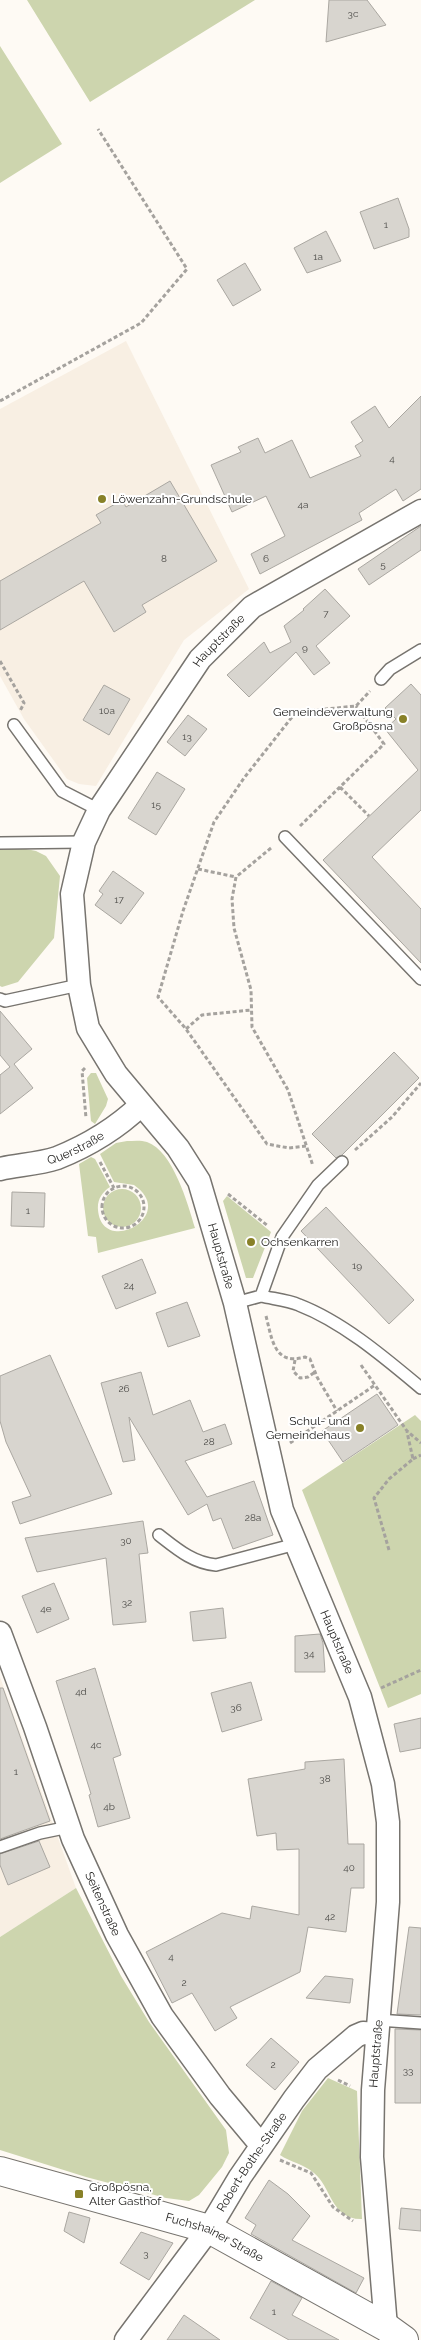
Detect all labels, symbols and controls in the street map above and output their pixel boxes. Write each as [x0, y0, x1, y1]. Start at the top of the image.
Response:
house number: 3c [348, 8, 359, 19]
house number: 1 [384, 219, 389, 230]
house number: 1a [313, 251, 323, 262]
house number: 4 [389, 453, 395, 464]
place label: Löwenzahn-Grundschule [112, 492, 252, 506]
marker: Löwenzahn-Grundschule [96, 493, 108, 505]
house number: 4a [298, 499, 308, 510]
house number: 8 [161, 553, 167, 564]
house number: 6 [263, 553, 269, 564]
house number: 5 [380, 559, 386, 570]
house number: 7 [323, 608, 329, 619]
street label: Hauptstraße [190, 611, 248, 669]
house number: 9 [302, 642, 308, 653]
house number: 10a [99, 705, 115, 716]
place label: Gemeindeverwaltung Großpösna [273, 705, 393, 733]
marker: Gemeindeverwaltung Großpösna [397, 713, 409, 725]
house number: 13 [182, 731, 192, 742]
house number: 15 [151, 799, 161, 810]
house number: 17 [114, 894, 124, 905]
street label: Querstraße [46, 1128, 107, 1168]
house number: 1 [26, 1205, 31, 1216]
street label: Hauptstraße [205, 1221, 237, 1291]
place label: Ochsenkarren [261, 1235, 339, 1249]
marker: Ochsenkarren [245, 1236, 257, 1248]
house number: 19 [352, 1260, 362, 1271]
house number: 24 [124, 1280, 135, 1291]
house number: 26 [118, 1383, 130, 1394]
place label: Schul- und Gemeindehaus [266, 1414, 350, 1442]
marker: Schul- und Gemeindehaus [354, 1422, 366, 1434]
house number: 28 [203, 1436, 215, 1447]
house number: 28a [245, 1512, 261, 1523]
house number: 30 [120, 1535, 132, 1546]
house number: 32 [122, 1597, 132, 1608]
house number: 4e [40, 1603, 52, 1614]
street label: Hauptstraße [317, 1608, 357, 1676]
house number: 34 [304, 1648, 315, 1659]
house number: 4d [75, 1686, 87, 1697]
house number: 36 [230, 1702, 242, 1713]
house number: 4c [91, 1739, 102, 1750]
house number: 1 [14, 1766, 19, 1777]
house number: 38 [319, 1773, 331, 1784]
house number: 4b [103, 1801, 115, 1812]
house number: 40 [343, 1862, 355, 1873]
street label: Seitenstraße [82, 1870, 124, 1938]
house number: 42 [325, 1911, 335, 1922]
house number: 4 [168, 1951, 174, 1962]
house number: 2 [181, 1977, 187, 1988]
street label: Hauptstraße [366, 2019, 386, 2088]
house number: 2 [270, 2059, 276, 2070]
house number: 33 [403, 2065, 413, 2076]
street label: Robert-Bothe-Straße [214, 2110, 290, 2214]
place label: Großpösna, Alter Gasthof [89, 2180, 162, 2208]
marker: Großpösna, Alter Gasthof [73, 2188, 85, 2200]
street label: Fuchshainer Straße [164, 2210, 266, 2265]
house number: 3 [143, 2248, 149, 2259]
house number: 1 [272, 2306, 277, 2317]

